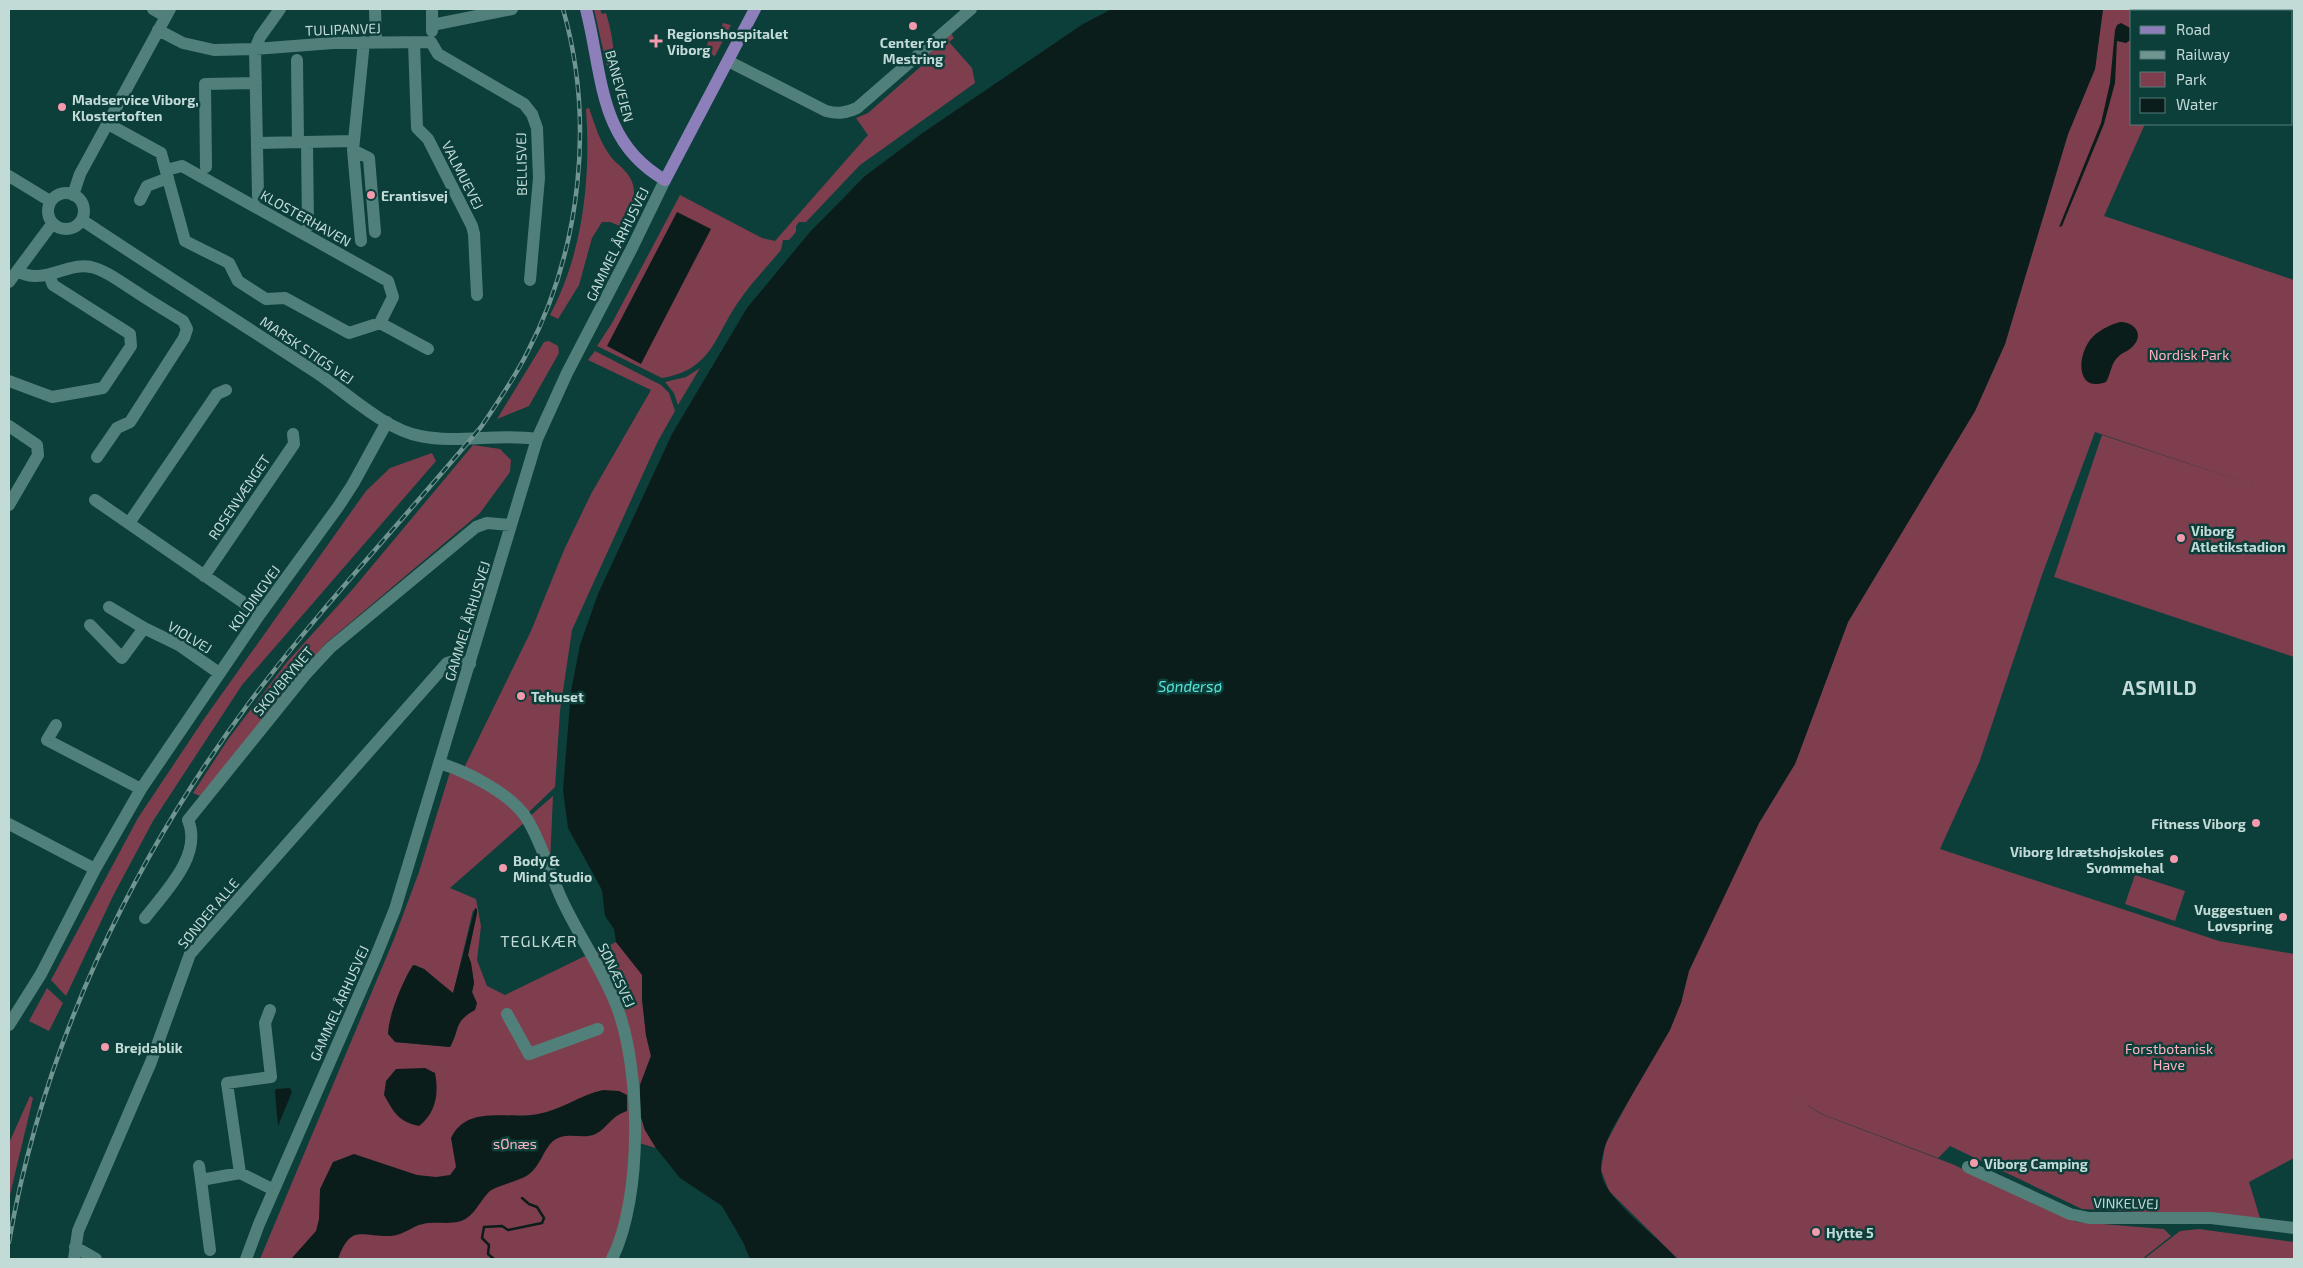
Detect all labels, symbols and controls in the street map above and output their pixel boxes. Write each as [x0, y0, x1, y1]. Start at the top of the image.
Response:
legend [2130, 10, 2293, 125]
street label: TULIPANVEJ [305, 19, 381, 39]
marker: Center for Mestring [907, 20, 919, 32]
text: Road [2176, 20, 2211, 38]
place label: Regionshospitalet Viborg [667, 25, 789, 58]
marker: Regionshospitalet Viborg [649, 34, 663, 48]
place label: Center for Mestring [880, 34, 946, 67]
text: Railway [2176, 45, 2230, 63]
street label: BANEVEJEN [602, 48, 638, 124]
text: Park [2176, 70, 2207, 88]
place label: Madservice Viborg, Klostertoften [72, 91, 199, 124]
text: Water [2176, 95, 2218, 113]
marker: Madservice Viborg, Klostertoften [56, 101, 68, 113]
street label: BELLISVEJ [512, 132, 530, 196]
street label: VALMUEVEJ [439, 138, 487, 212]
street label: GAMMEL ÅRHUSVEJ [582, 184, 652, 304]
street label: KLOSTERHAVEN [258, 186, 354, 250]
place label: Erantisvej [381, 187, 448, 204]
marker: Erantisvej [365, 189, 377, 201]
street label: MARSK STIGS VEJ [257, 312, 357, 388]
park label: Nordisk Park [2149, 346, 2229, 363]
street label: ROSENVÆNGET [204, 451, 274, 543]
place label: Viborg Atletikstadion [2191, 522, 2286, 555]
marker: Viborg Atletikstadion [2175, 532, 2187, 544]
street label: GAMMEL ÅRHUSVEJ [441, 559, 493, 683]
street label: KOLDINGVEJ [224, 562, 284, 634]
street label: VIOLVEJ [165, 617, 215, 657]
street label: SKOVBRYNET [249, 643, 317, 719]
district label: ASMILD [2122, 676, 2198, 699]
water label: Søndersø [1158, 677, 1222, 695]
place label: Tehuset [531, 688, 584, 705]
marker: Tehuset [515, 690, 527, 702]
place label: Fitness Viborg [2151, 815, 2246, 832]
marker: Fitness Viborg [2250, 817, 2262, 829]
place label: Viborg Idrætshøjskoles Svømmehal [2010, 843, 2164, 876]
place label: Body & Mind Studio [513, 852, 592, 885]
marker: Viborg Idrætshøjskoles Svømmehal [2168, 853, 2180, 865]
marker: Body & Mind Studio [497, 862, 509, 874]
street label: SØNDER ALLE [174, 874, 242, 952]
place label: Vuggestuen Løvspring [2194, 901, 2273, 934]
marker: Vuggestuen Løvspring [2277, 911, 2289, 923]
district label: TEGLKÆR [500, 931, 578, 950]
street label: SØNÆSVEJ [595, 940, 639, 1010]
street label: GAMMEL ÅRHUSVEJ [306, 943, 372, 1063]
place label: Brejdablik [115, 1039, 183, 1056]
park label: Forstbotanisk Have [2125, 1040, 2213, 1073]
marker: Brejdablik [99, 1041, 111, 1053]
park label: sØnæs [493, 1135, 537, 1152]
place label: Viborg Camping [1984, 1155, 2088, 1172]
marker: Viborg Camping [1968, 1157, 1980, 1169]
street label: VINKELVEJ [2093, 1194, 2159, 1212]
place label: Hytte 5 [1826, 1224, 1874, 1241]
marker: Hytte 5 [1810, 1226, 1822, 1238]

